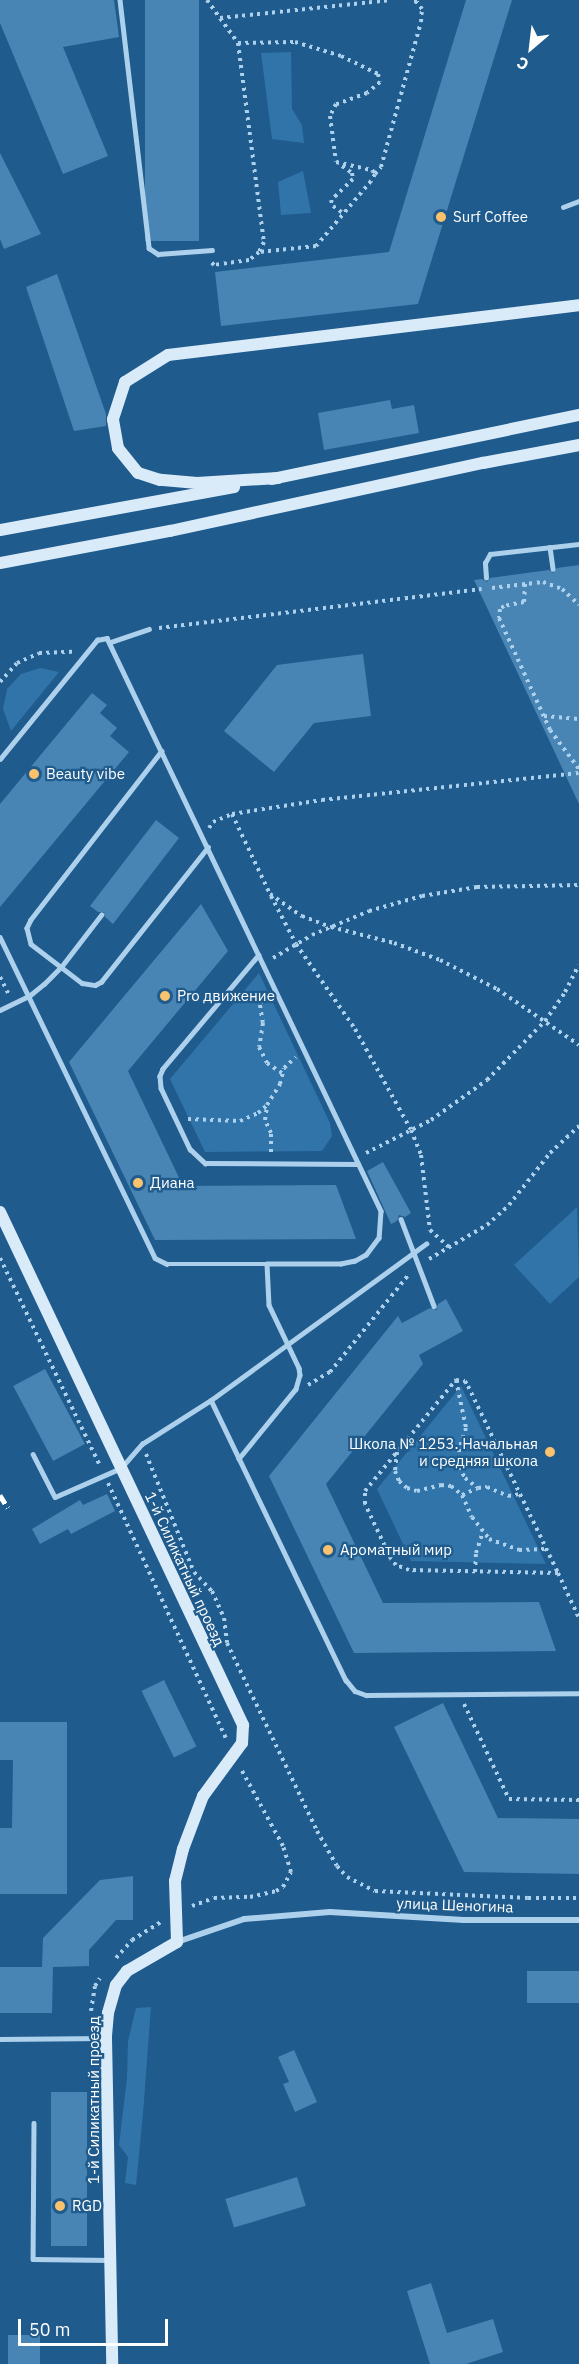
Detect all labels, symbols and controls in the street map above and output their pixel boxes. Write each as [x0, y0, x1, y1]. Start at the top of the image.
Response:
north arrow [501, 18, 561, 78]
text: С [513, 53, 532, 75]
place label: Surf Coffee [453, 208, 528, 226]
marker: Surf Coffee [434, 210, 448, 224]
place label: Beauty vibe [46, 765, 125, 783]
marker: Beauty vibe [27, 767, 41, 781]
place label: Pro движение [177, 987, 275, 1005]
marker: Pro движение [158, 989, 172, 1003]
place label: Диана [150, 1174, 195, 1192]
marker: Диана [131, 1176, 145, 1190]
place label: Школа № 1253. Начальная и средняя школа [349, 1434, 538, 1469]
marker: Школа № 1253. Начальная и средняя школа [543, 1445, 557, 1459]
street label: 1-й Силикатный проезд [141, 1489, 229, 1649]
place label: Ароматный мир [340, 1541, 452, 1559]
marker: Ароматный мир [321, 1543, 335, 1557]
street label: улица Шеногина [396, 1894, 514, 1916]
street label: 1-й Силикатный проезд [85, 2016, 103, 2184]
place label: RGD [72, 2197, 102, 2215]
marker: RGD [53, 2199, 67, 2213]
scale bar [21, 2307, 171, 2345]
text: 50 m [29, 2318, 71, 2341]

